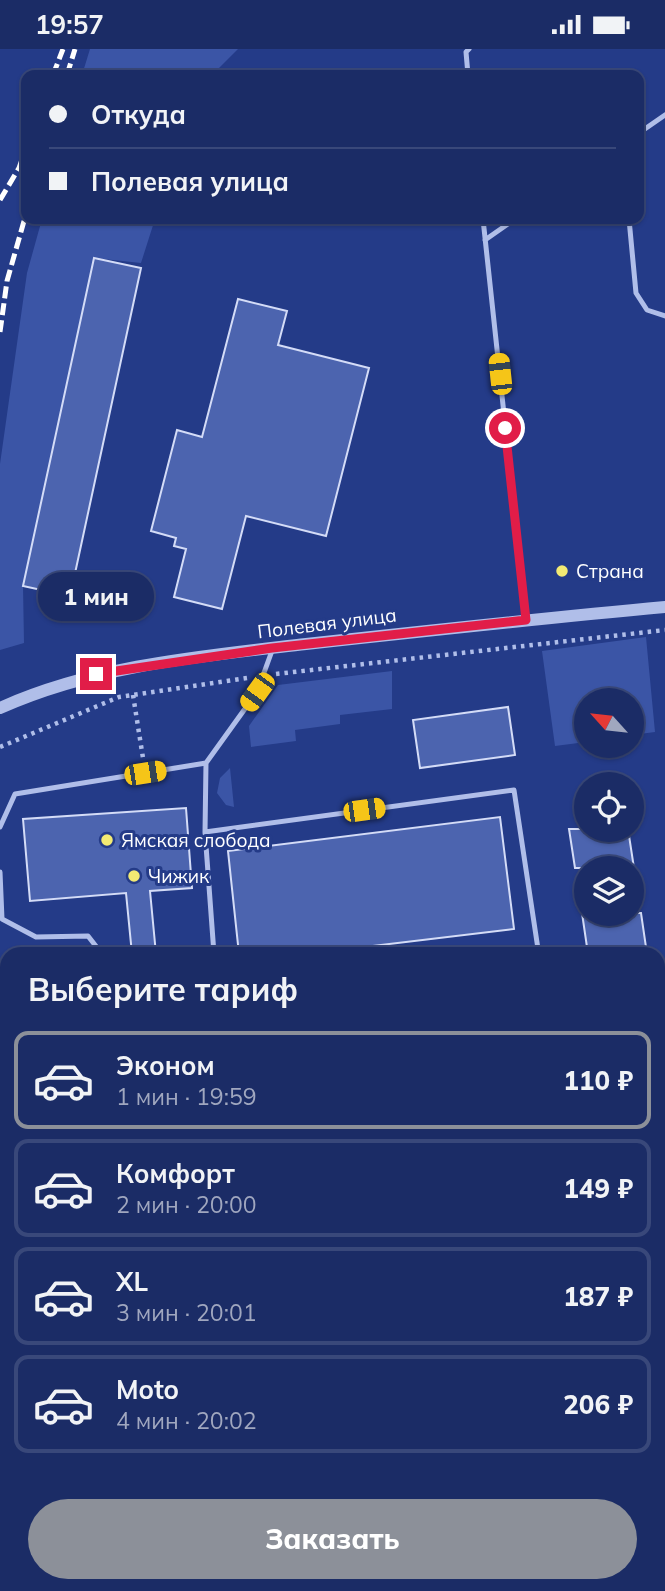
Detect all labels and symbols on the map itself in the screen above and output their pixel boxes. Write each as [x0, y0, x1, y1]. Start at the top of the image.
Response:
car [488, 352, 513, 396]
route start [489, 412, 521, 444]
place label: Страна [576, 559, 644, 583]
marker: Страна [554, 563, 570, 579]
callout: 1 мин [38, 573, 154, 621]
street label: Полевая улица [256, 603, 398, 643]
route end [80, 658, 112, 690]
car [237, 669, 278, 715]
north arrow [574, 688, 644, 758]
car [123, 759, 168, 787]
car [342, 797, 387, 823]
place label: Ямская слобода [121, 828, 271, 852]
marker: Ямская слобода [99, 832, 115, 848]
place label: Чижик [148, 864, 210, 888]
marker: Чижик [126, 868, 142, 884]

